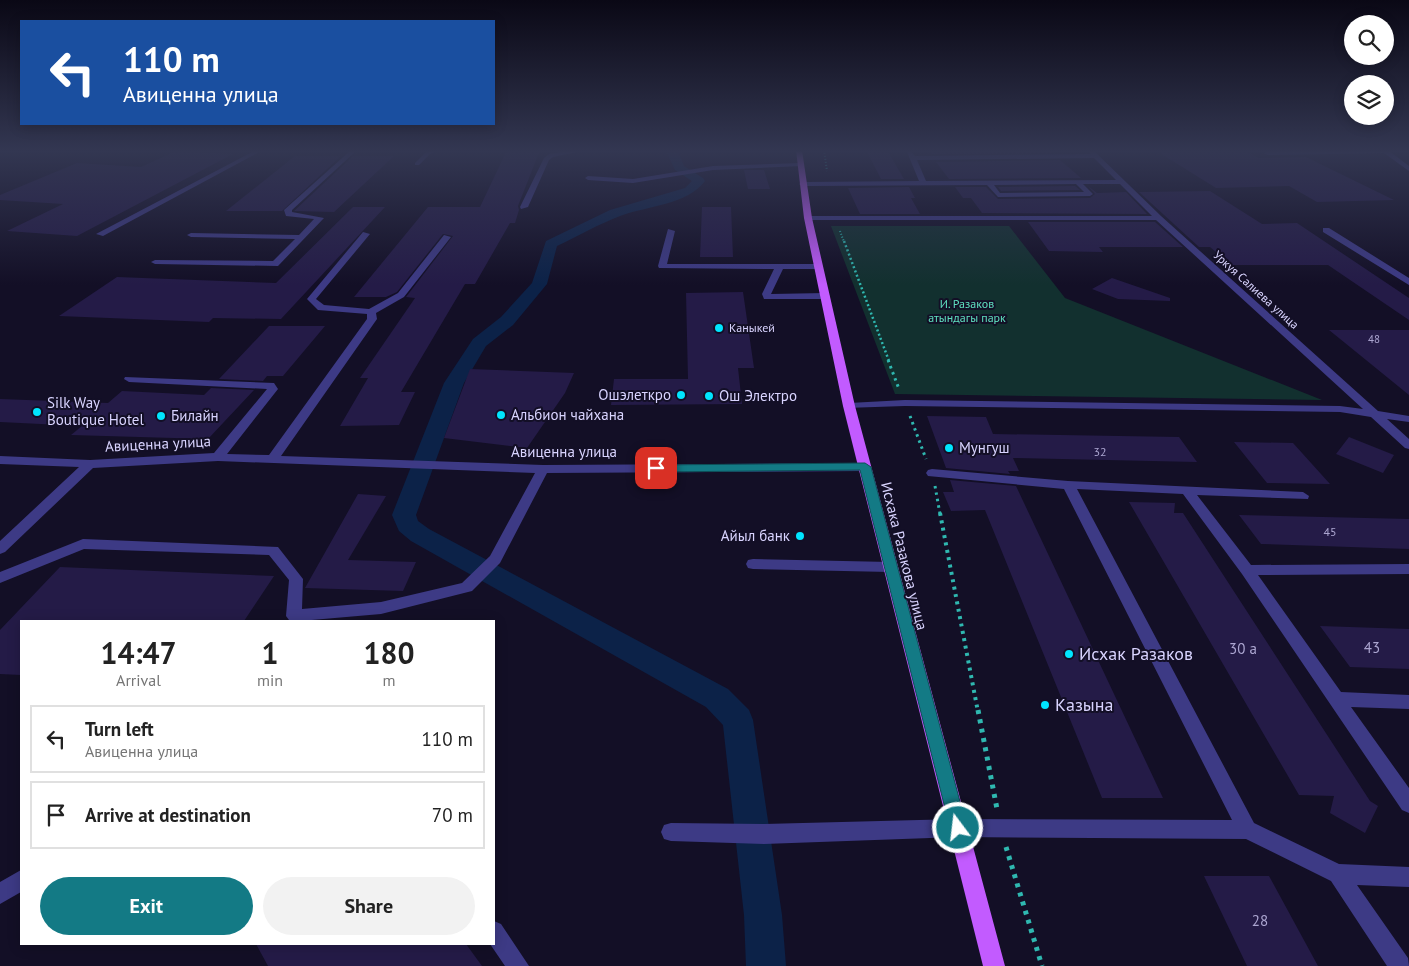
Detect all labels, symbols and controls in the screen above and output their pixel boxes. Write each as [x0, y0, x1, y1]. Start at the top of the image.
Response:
map controls [1344, 15, 1394, 125]
button: search [1344, 15, 1394, 65]
text: 110 m [123, 36, 220, 82]
icon: left [40, 40, 105, 105]
button: layers [1344, 75, 1394, 125]
text: Авиценна улица [123, 80, 279, 108]
street label: Уркуя Салиева улица [1210, 247, 1302, 332]
park label: И. Разаков атындагы парк [928, 296, 1006, 325]
place label: Каныкей [729, 320, 775, 335]
marker: Каныкей [713, 322, 725, 334]
house number: 48 [1368, 332, 1380, 346]
place label: Ошэлеткро [598, 385, 671, 404]
place label: Ош Электро [719, 386, 797, 405]
marker: Ошэлеткро [675, 389, 687, 401]
marker: Ош Электро [703, 390, 715, 402]
place label: Silk Way Boutique Hotel [47, 393, 144, 429]
place label: Альбион чайхана [511, 405, 624, 424]
marker: Silk Way Boutique Hotel [31, 406, 43, 418]
place label: Билайн [171, 406, 219, 425]
marker: Альбион чайхана [495, 409, 507, 421]
marker: Билайн [155, 410, 167, 422]
street label: Авиценна улица [104, 431, 211, 456]
place label: Мунгуш [959, 438, 1010, 457]
street label: Авиценна улица [511, 442, 617, 461]
marker: Мунгуш [943, 442, 955, 454]
house number: 32 [1093, 444, 1107, 459]
pin [635, 447, 677, 489]
icon: arrive [642, 454, 670, 482]
street label: Исхака Разакова улица [877, 480, 932, 632]
house number: 45 [1323, 524, 1337, 539]
place label: Айыл банк [721, 526, 791, 545]
marker: Айыл банк [794, 530, 806, 542]
text: 14:47 [100, 633, 177, 672]
text: 1 [262, 633, 279, 672]
text: 180 [363, 633, 415, 672]
house number: 43 [1364, 638, 1380, 657]
house number: 30 а [1229, 639, 1257, 658]
place label: Исхак Разаков [1079, 642, 1193, 665]
marker: Исхак Разаков [1063, 648, 1075, 660]
text: Arrival [116, 670, 161, 690]
text: min [257, 670, 283, 690]
text: m [383, 670, 396, 690]
place label: Казына [1055, 693, 1113, 716]
marker: Казына [1039, 699, 1051, 711]
text: Turn left [85, 717, 154, 741]
icon: left [42, 725, 70, 753]
text: 110 m [421, 727, 473, 751]
text: Авиценна улица [85, 741, 198, 761]
icon: arrive [42, 801, 70, 829]
position arrow [931, 801, 983, 853]
text: Arrive at destination [85, 803, 251, 827]
text: 70 m [432, 803, 473, 827]
button: Exit [40, 877, 253, 935]
button: Share [263, 877, 475, 935]
house number: 28 [1252, 911, 1268, 930]

